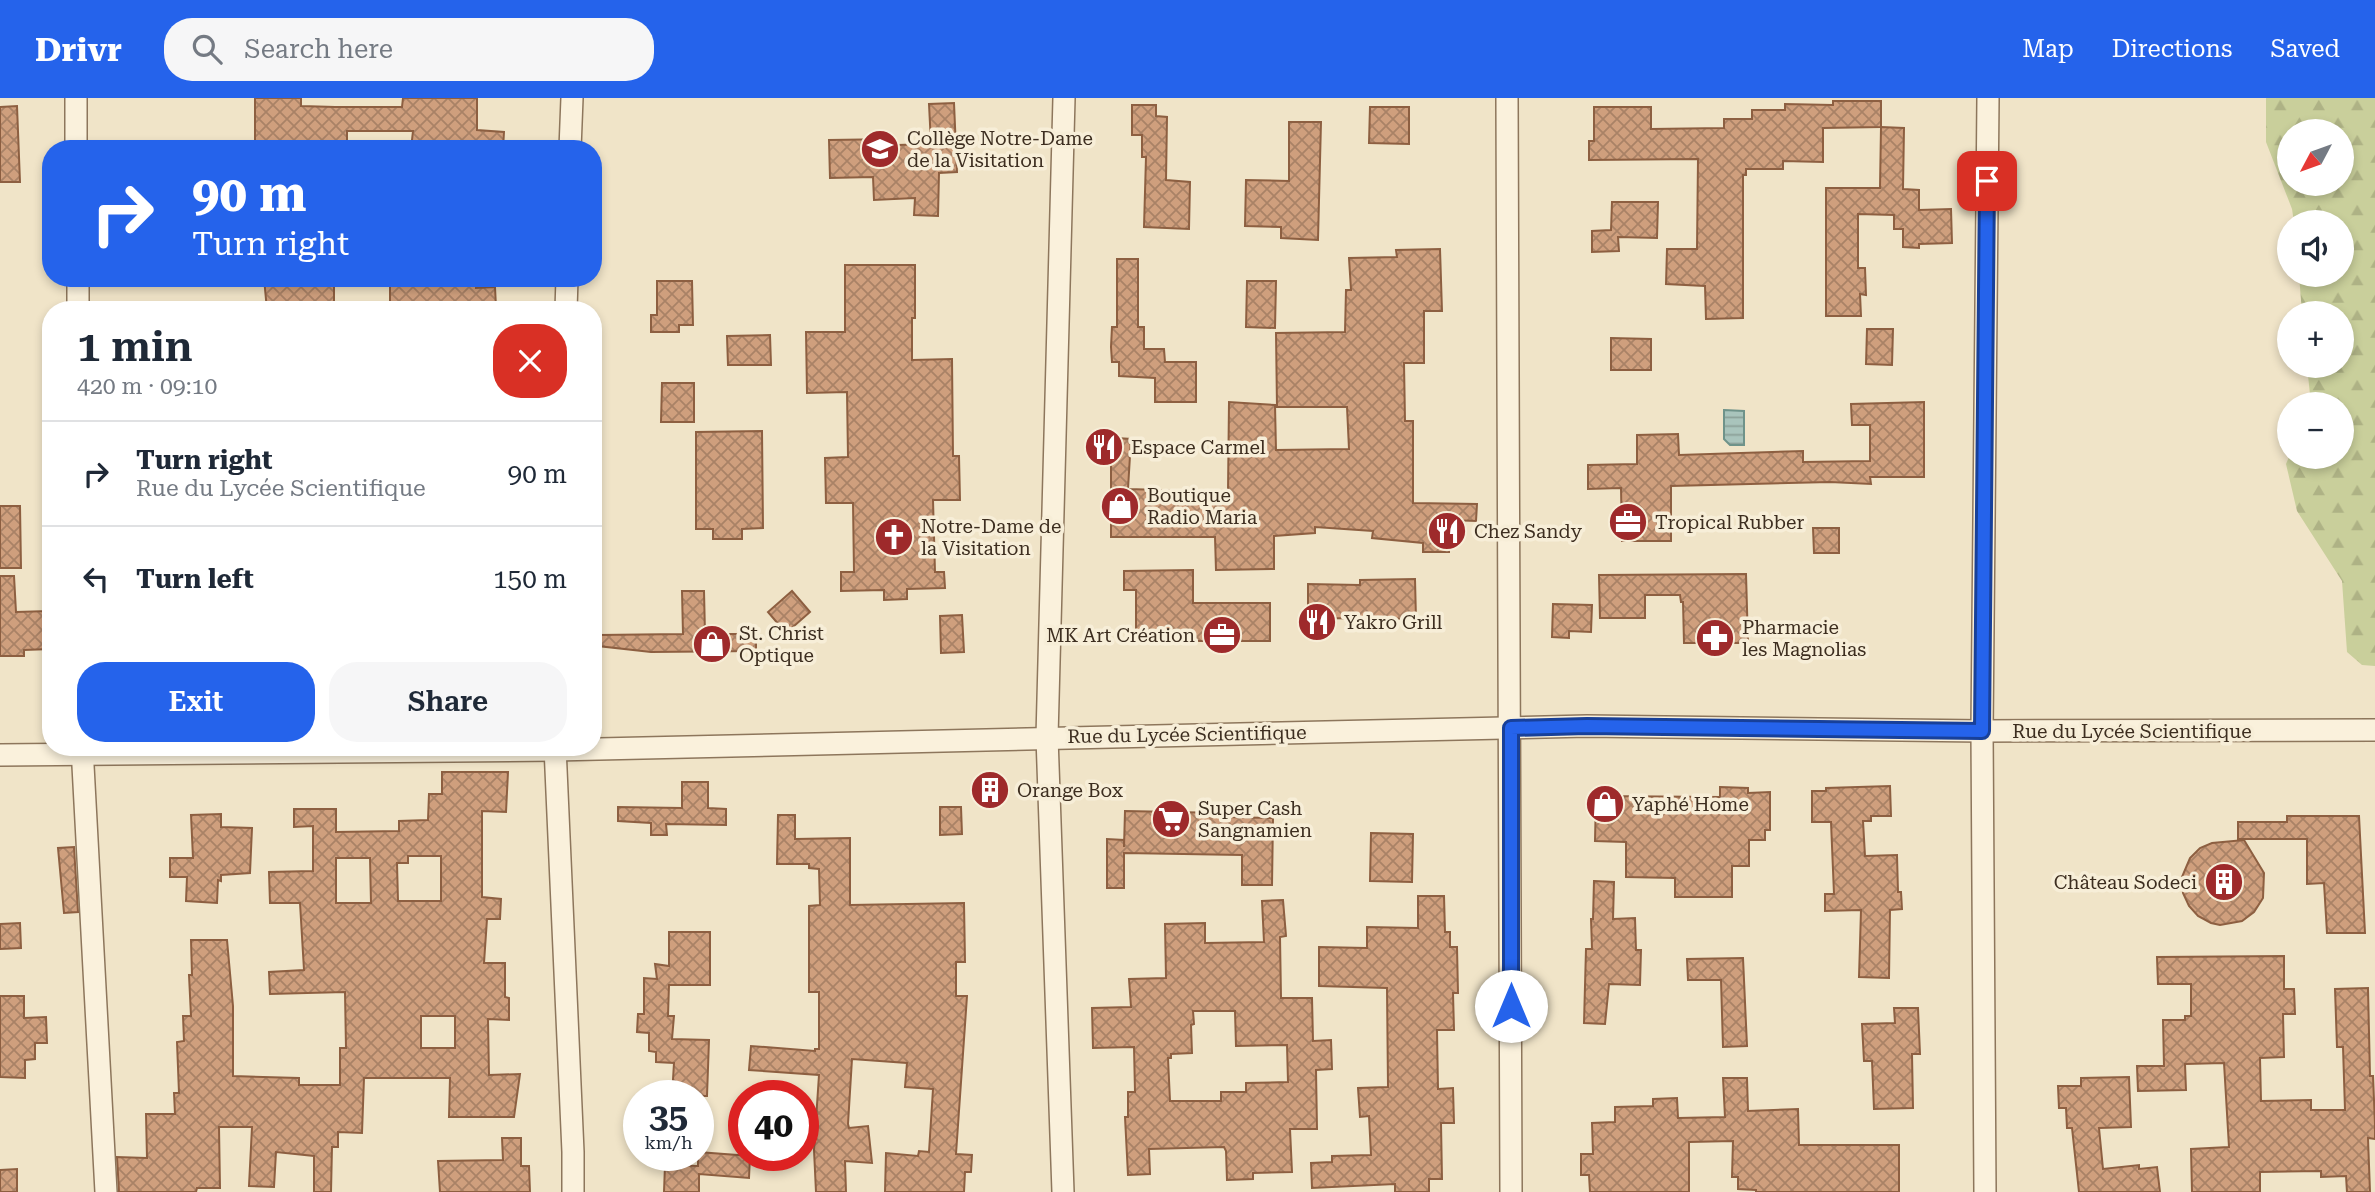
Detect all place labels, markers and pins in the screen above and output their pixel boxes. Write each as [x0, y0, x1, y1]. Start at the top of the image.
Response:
place label: Collège Notre-Dame de la Visitation [907, 127, 1093, 172]
school or university icon: Collège Notre-Dame de la Visitation [859, 128, 901, 170]
pin [1957, 151, 2017, 211]
restaurant icon: Espace Carmel [1083, 426, 1125, 468]
place label: Espace Carmel [1131, 436, 1266, 459]
place label: Boutique Radio Maria [1147, 484, 1258, 529]
shop icon: Boutique Radio Maria [1099, 485, 1141, 527]
office icon: Tropical Rubber [1607, 501, 1649, 543]
restaurant icon: Chez Sandy [1426, 510, 1468, 552]
place label: Tropical Rubber [1655, 511, 1805, 534]
place label: Notre-Dame de la Visitation [921, 515, 1061, 560]
church icon: Notre-Dame de la Visitation [873, 516, 915, 558]
place label: Chez Sandy [1474, 520, 1583, 543]
restaurant icon: Yakro Grill [1296, 601, 1338, 643]
place label: Yakro Grill [1344, 611, 1443, 634]
office icon: MK Art Création [1201, 614, 1243, 656]
place label: Pharmacie les Magnolias [1742, 616, 1866, 661]
pharmacy icon: Pharmacie les Magnolias [1694, 617, 1736, 659]
place label: St. Christ Optique [739, 622, 824, 667]
shop icon: St. Christ Optique [691, 623, 733, 665]
place label: MK Art Création [1046, 624, 1195, 647]
building icon: Orange Box [969, 769, 1011, 811]
place label: Orange Box [1017, 779, 1123, 802]
shop icon: Yaphé Home [1584, 783, 1626, 825]
place label: Yaphé Home [1632, 793, 1749, 816]
place label: Super Cash Sangnamien [1198, 797, 1312, 842]
supermarket icon: Super Cash Sangnamien [1150, 798, 1192, 840]
building icon: Château Sodeci [2203, 861, 2245, 903]
place label: Château Sodeci [2054, 871, 2197, 894]

